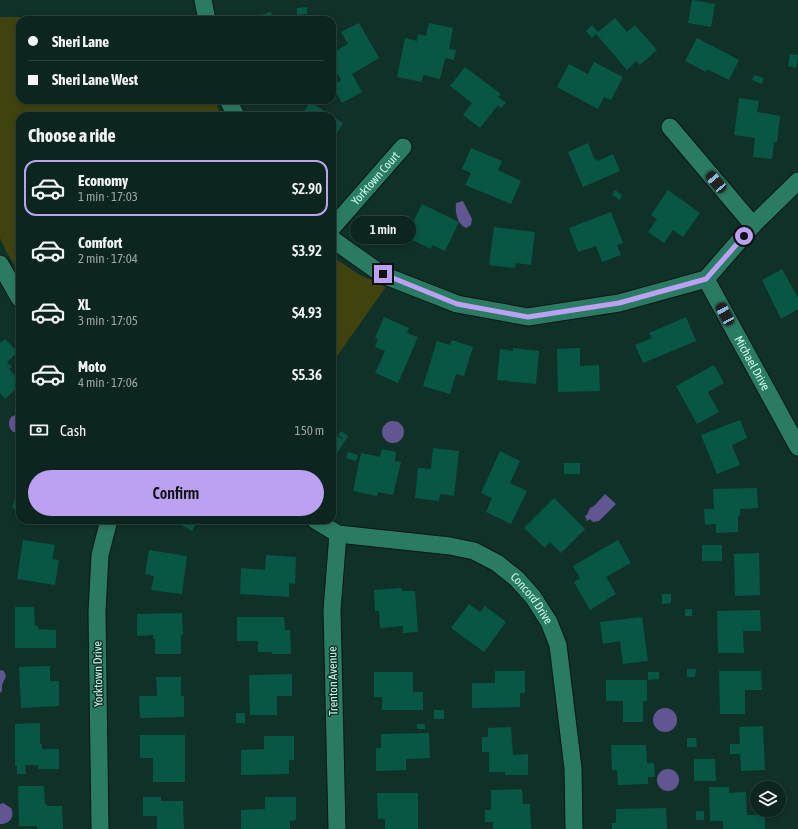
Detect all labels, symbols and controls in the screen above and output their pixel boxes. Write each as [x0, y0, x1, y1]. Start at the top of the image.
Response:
text: Sheri Lane [52, 33, 109, 50]
text: Sheri Lane West [52, 71, 138, 88]
text: Choose a ride [28, 125, 116, 146]
street label: Yorktown Court [348, 148, 403, 208]
car [704, 169, 728, 195]
icon: car [30, 170, 66, 206]
text: Economy [78, 172, 128, 189]
text: $2.90 [292, 180, 322, 197]
text: 1 min · 17:03 [78, 189, 138, 204]
callout: 1 min [350, 216, 416, 244]
text: 1 min [370, 222, 396, 237]
route start [735, 227, 753, 245]
icon: car [30, 232, 66, 268]
text: Comfort [78, 234, 122, 251]
text: $3.92 [292, 242, 322, 259]
text: 2 min · 17:04 [78, 251, 138, 266]
route end [374, 265, 392, 283]
icon: car [30, 294, 66, 330]
text: XL [78, 296, 91, 313]
car [714, 301, 736, 327]
text: $4.93 [292, 304, 322, 321]
text: 3 min · 17:05 [78, 313, 138, 328]
street label: Michael Drive [731, 333, 773, 393]
icon: car [30, 356, 66, 392]
text: Moto [78, 358, 106, 375]
text: $5.36 [292, 366, 322, 383]
text: 4 min · 17:06 [78, 375, 138, 390]
icon: cash [28, 419, 50, 441]
text: Cash [60, 422, 86, 439]
text: 150 m [295, 423, 324, 438]
button: Confirm [28, 470, 324, 516]
street label: Concord Drive [508, 570, 556, 627]
street label: Yorktown Drive [90, 641, 106, 707]
street label: Trenton Avenue [325, 646, 341, 716]
map controls [750, 781, 786, 817]
button: layers [750, 781, 786, 817]

